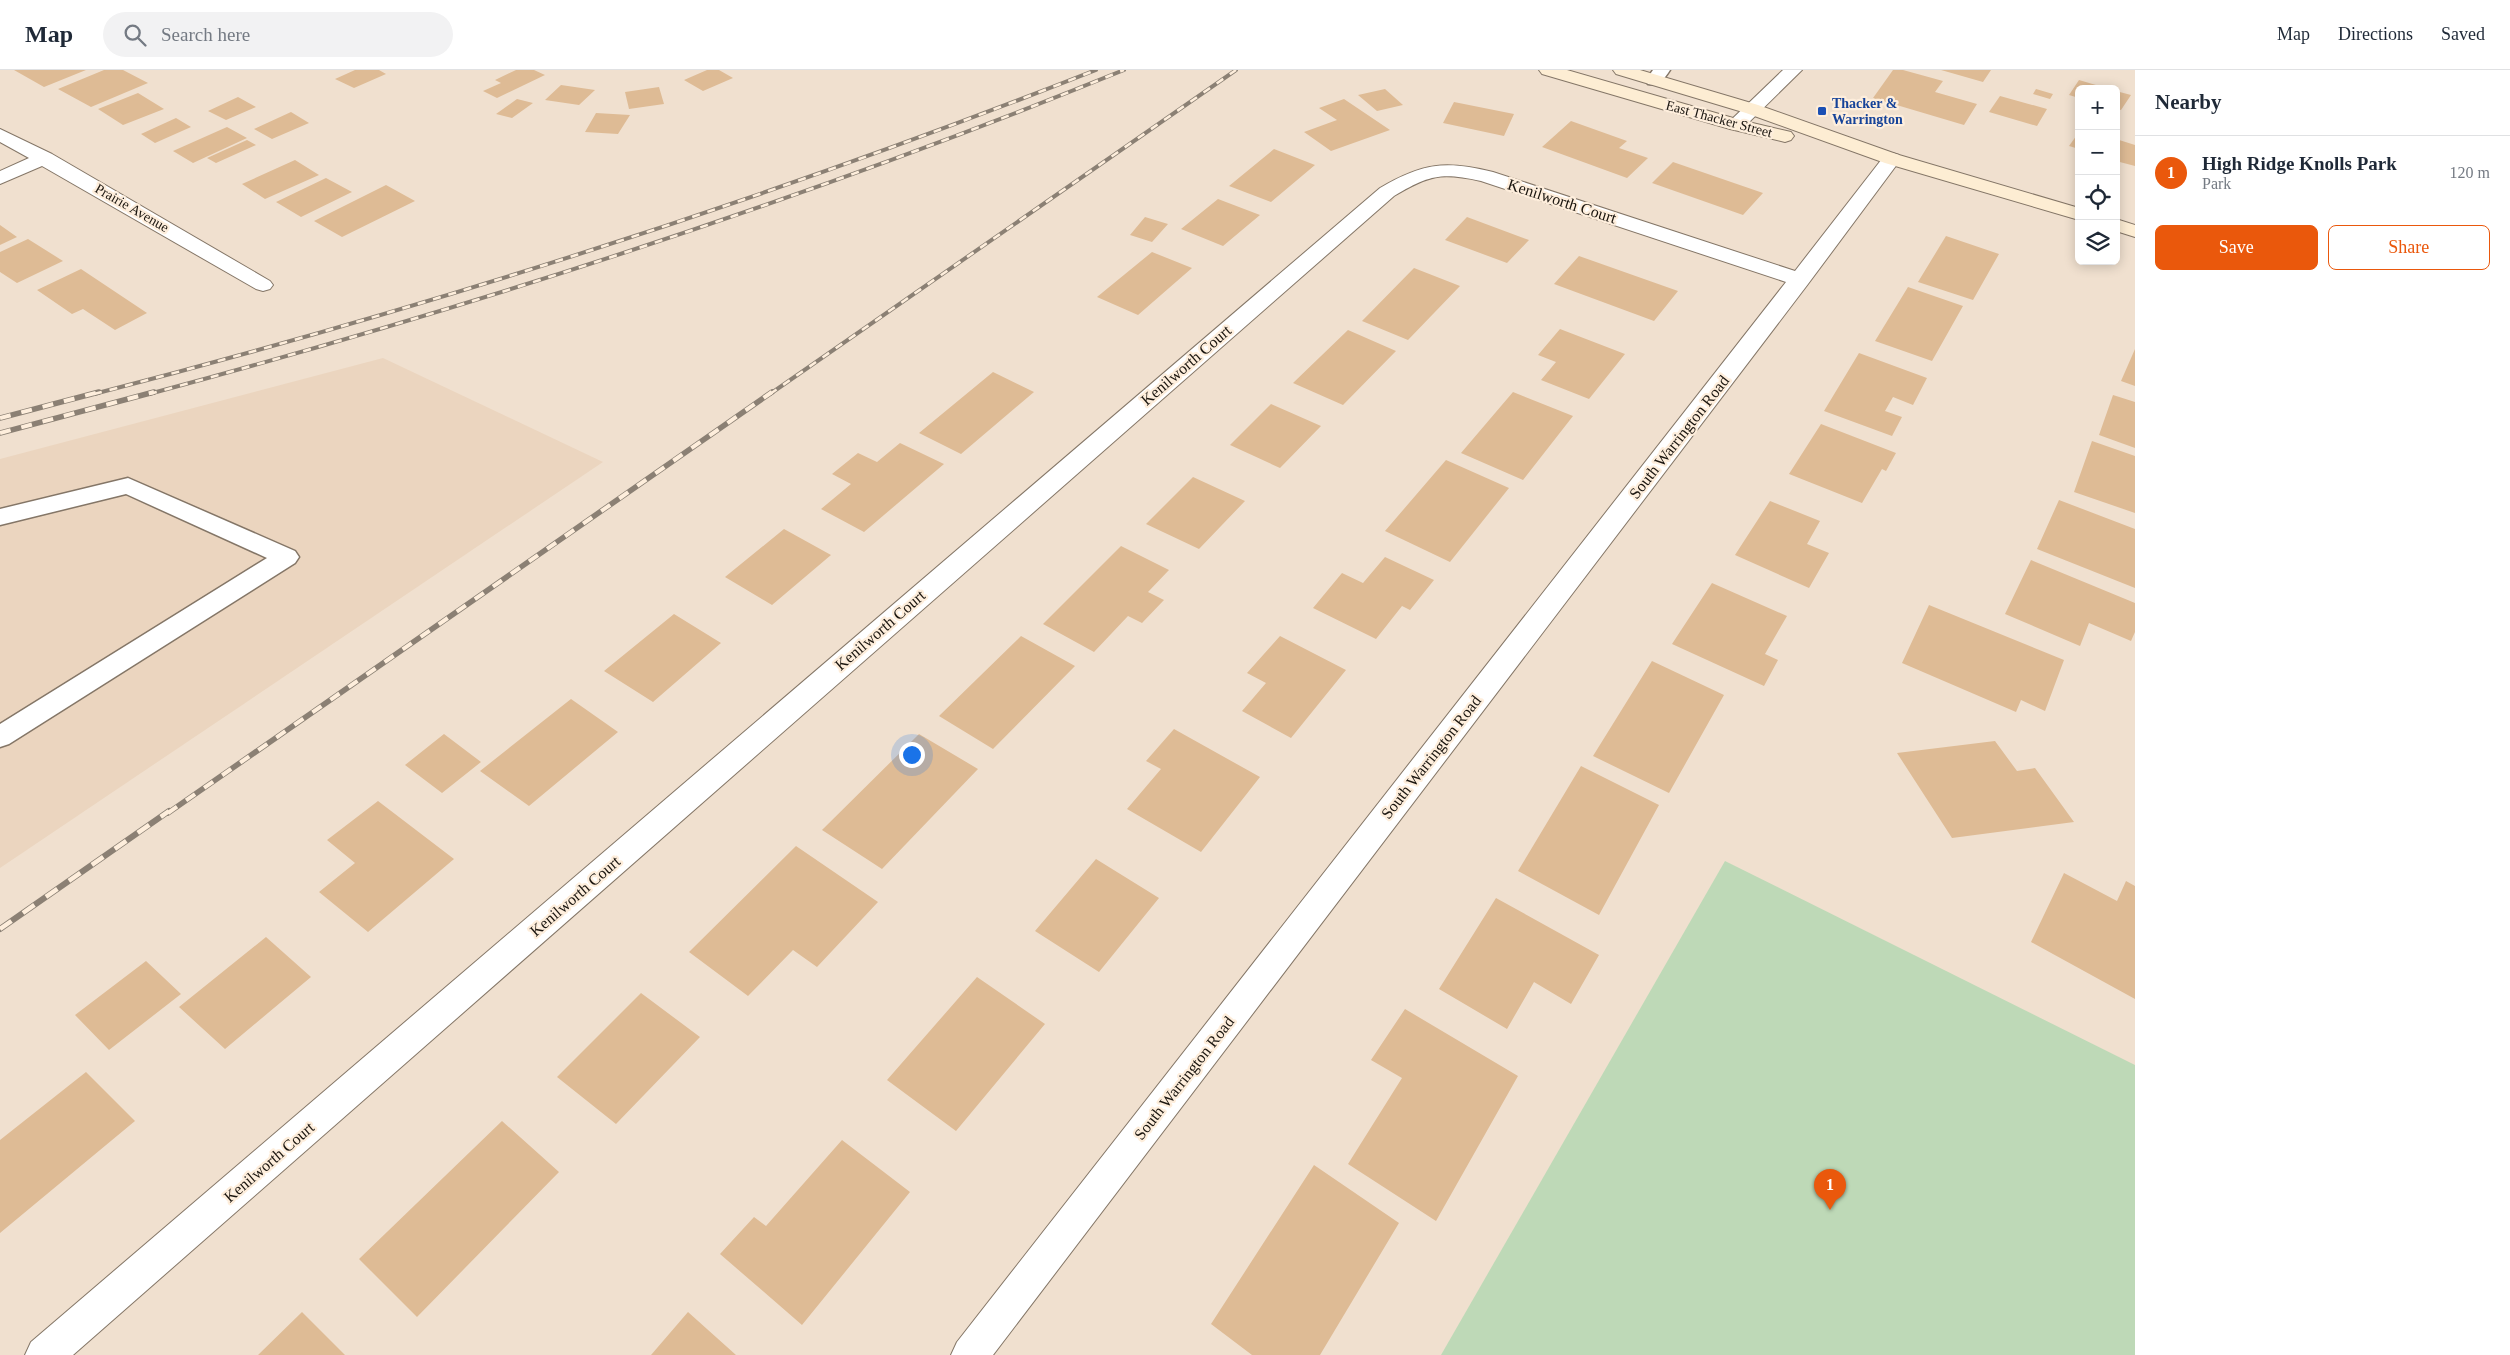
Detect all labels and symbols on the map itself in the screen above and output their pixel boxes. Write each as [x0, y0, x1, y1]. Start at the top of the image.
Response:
place label: Thacker & Warrington [1832, 96, 1903, 127]
street label: East Thacker Street [1664, 98, 1774, 140]
marker: Thacker & Warrington [1816, 105, 1828, 117]
street label: Kenilworth Court [1505, 175, 1619, 227]
street label: Prairie Avenue [93, 181, 171, 235]
street label: Kenilworth Court [1138, 321, 1235, 409]
street label: South Warrington Road [1626, 372, 1733, 502]
street label: Kenilworth Court [832, 586, 929, 674]
street label: South Warrington Road [1378, 692, 1485, 822]
your location [899, 742, 925, 768]
street label: Kenilworth Court [527, 852, 624, 940]
street label: South Warrington Road [1131, 1013, 1238, 1143]
street label: Kenilworth Court [221, 1118, 318, 1206]
pin: 1 [1814, 1169, 1846, 1210]

